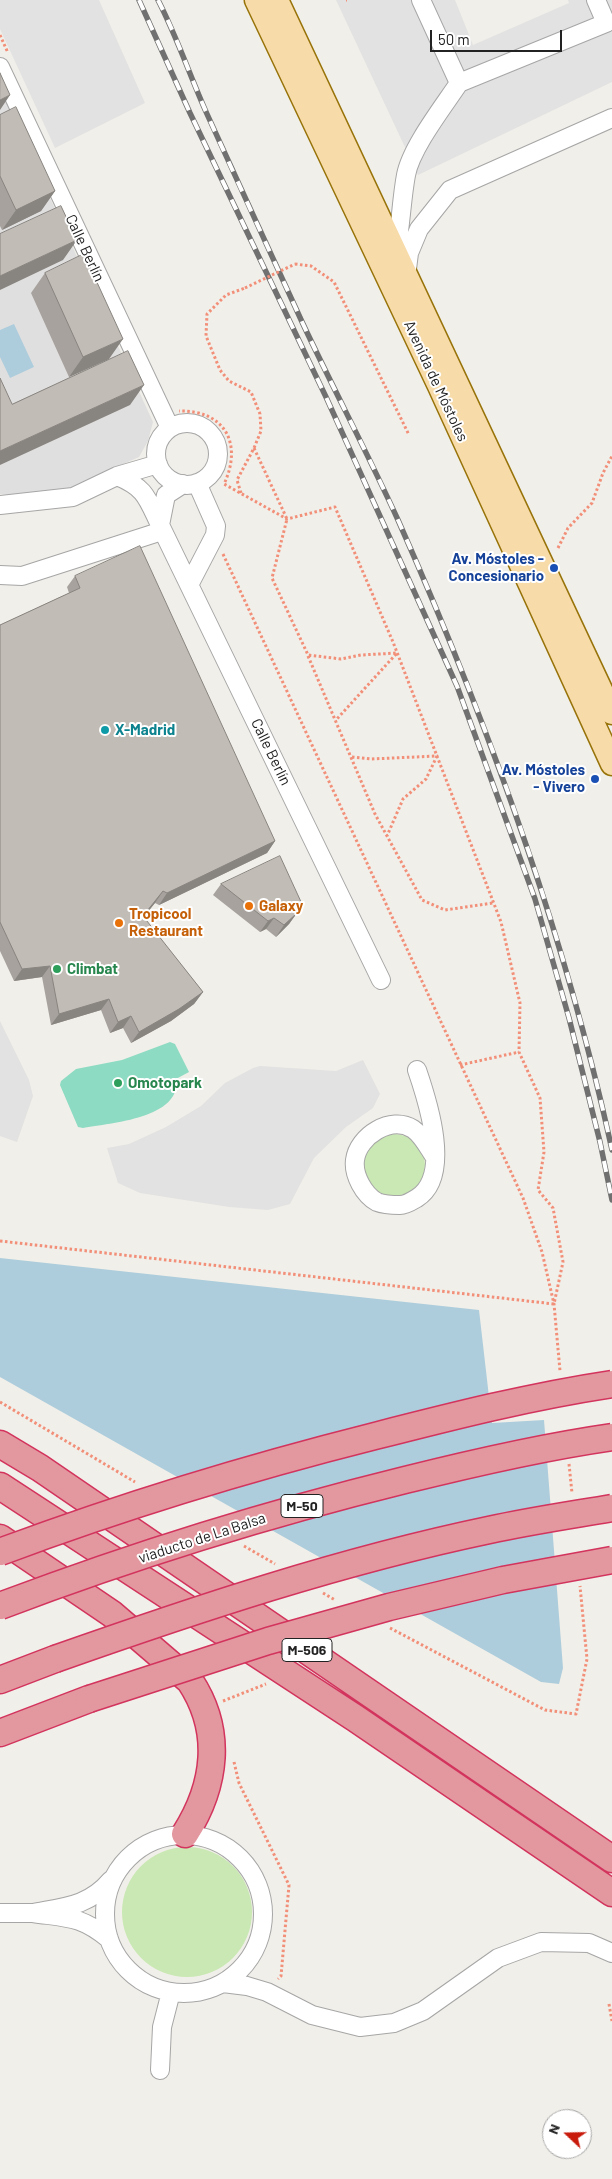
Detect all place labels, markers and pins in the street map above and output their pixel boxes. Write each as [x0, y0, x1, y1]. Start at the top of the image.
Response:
place label: Av. Móstoles - Concesionario [449, 550, 544, 585]
marker: Av. Móstoles - Concesionario [548, 562, 560, 574]
place label: X-Madrid [115, 721, 175, 739]
marker: X-Madrid [99, 724, 111, 736]
place label: Av. Móstoles - Vivero [502, 761, 585, 796]
marker: Av. Móstoles - Vivero [589, 773, 601, 785]
place label: Galaxy [259, 897, 303, 915]
marker: Galaxy [243, 900, 255, 912]
place label: Tropicool Restaurant [129, 905, 203, 940]
marker: Tropicool Restaurant [113, 917, 125, 929]
place label: Climbat [67, 960, 118, 978]
marker: Climbat [51, 963, 63, 975]
place label: Omotopark [128, 1074, 202, 1092]
marker: Omotopark [112, 1077, 124, 1089]

